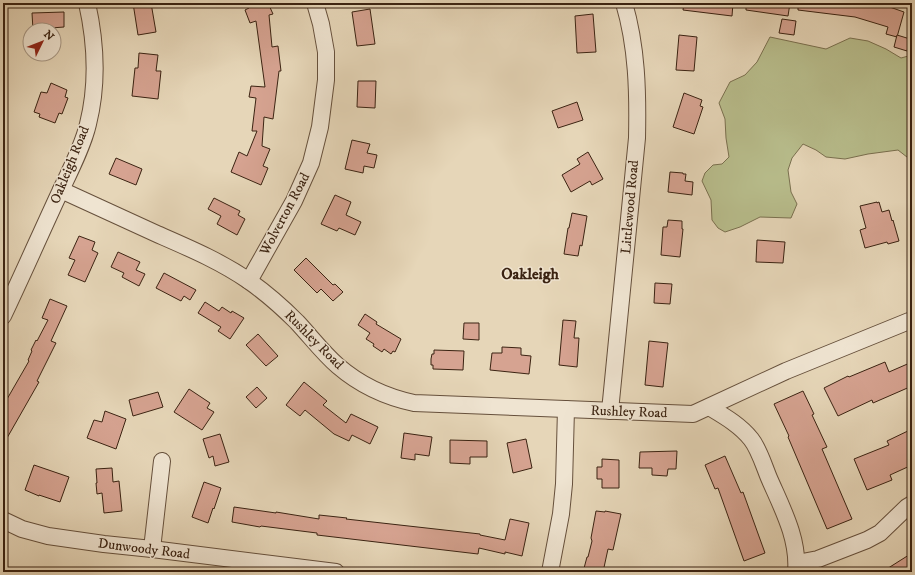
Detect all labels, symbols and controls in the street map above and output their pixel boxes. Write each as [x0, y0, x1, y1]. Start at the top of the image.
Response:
north arrow [22, 22, 62, 62]
text: N [40, 28, 57, 44]
street label: Oakleigh Road [46, 123, 94, 207]
street label: Littlewood Road [617, 159, 643, 255]
street label: Wolverton Road [255, 170, 314, 259]
district label: Oakleigh [501, 264, 559, 284]
street label: Rushley Road [281, 307, 347, 373]
street label: Rushley Road [590, 402, 668, 422]
street label: Dunwoody Road [97, 534, 191, 564]

